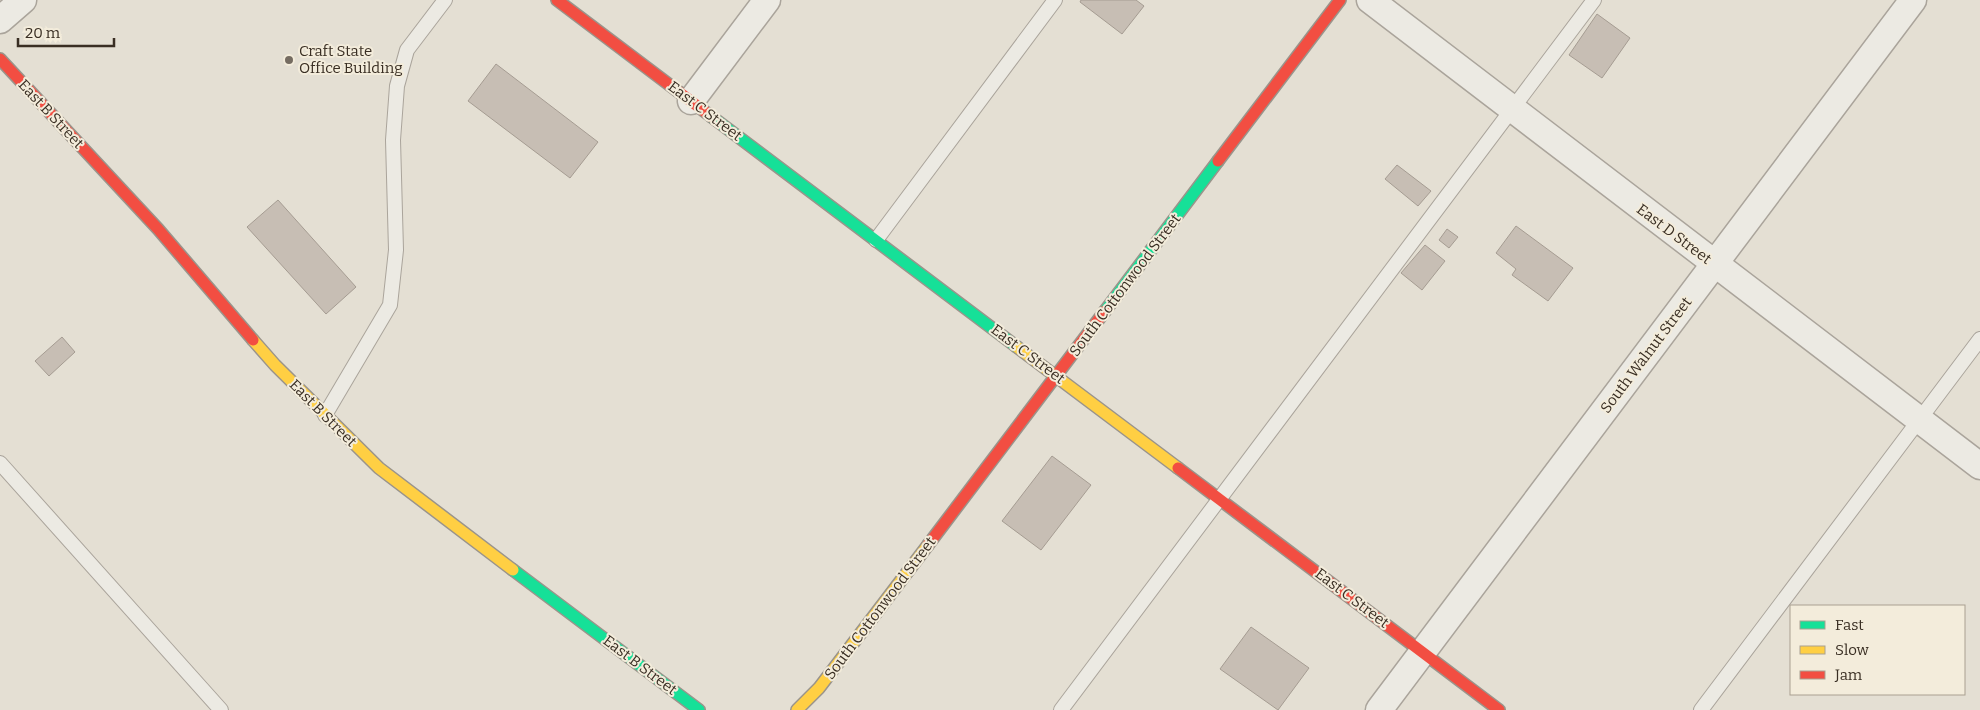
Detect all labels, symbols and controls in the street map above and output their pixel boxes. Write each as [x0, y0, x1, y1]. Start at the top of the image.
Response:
scale bar [18, 15, 114, 47]
text: 20 m [25, 24, 61, 42]
place label: Craft State Office Building [299, 42, 403, 77]
marker: Craft State Office Building [283, 54, 295, 66]
street label: East B Street [14, 76, 88, 153]
street label: East C Street [664, 77, 746, 145]
street label: East D Street [1633, 200, 1715, 268]
street label: South Cottonwood Street [1066, 210, 1185, 360]
street label: South Walnut Street [1597, 293, 1696, 417]
street label: East C Street [987, 320, 1069, 388]
street label: East B Street [286, 376, 361, 451]
street label: South Cottonwood Street [821, 533, 940, 683]
street label: East C Street [1311, 564, 1393, 632]
legend [1790, 605, 1965, 695]
text: Fast [1835, 616, 1864, 634]
street label: East B Street [599, 631, 681, 699]
text: Slow [1835, 641, 1870, 659]
text: Jam [1834, 666, 1863, 684]

